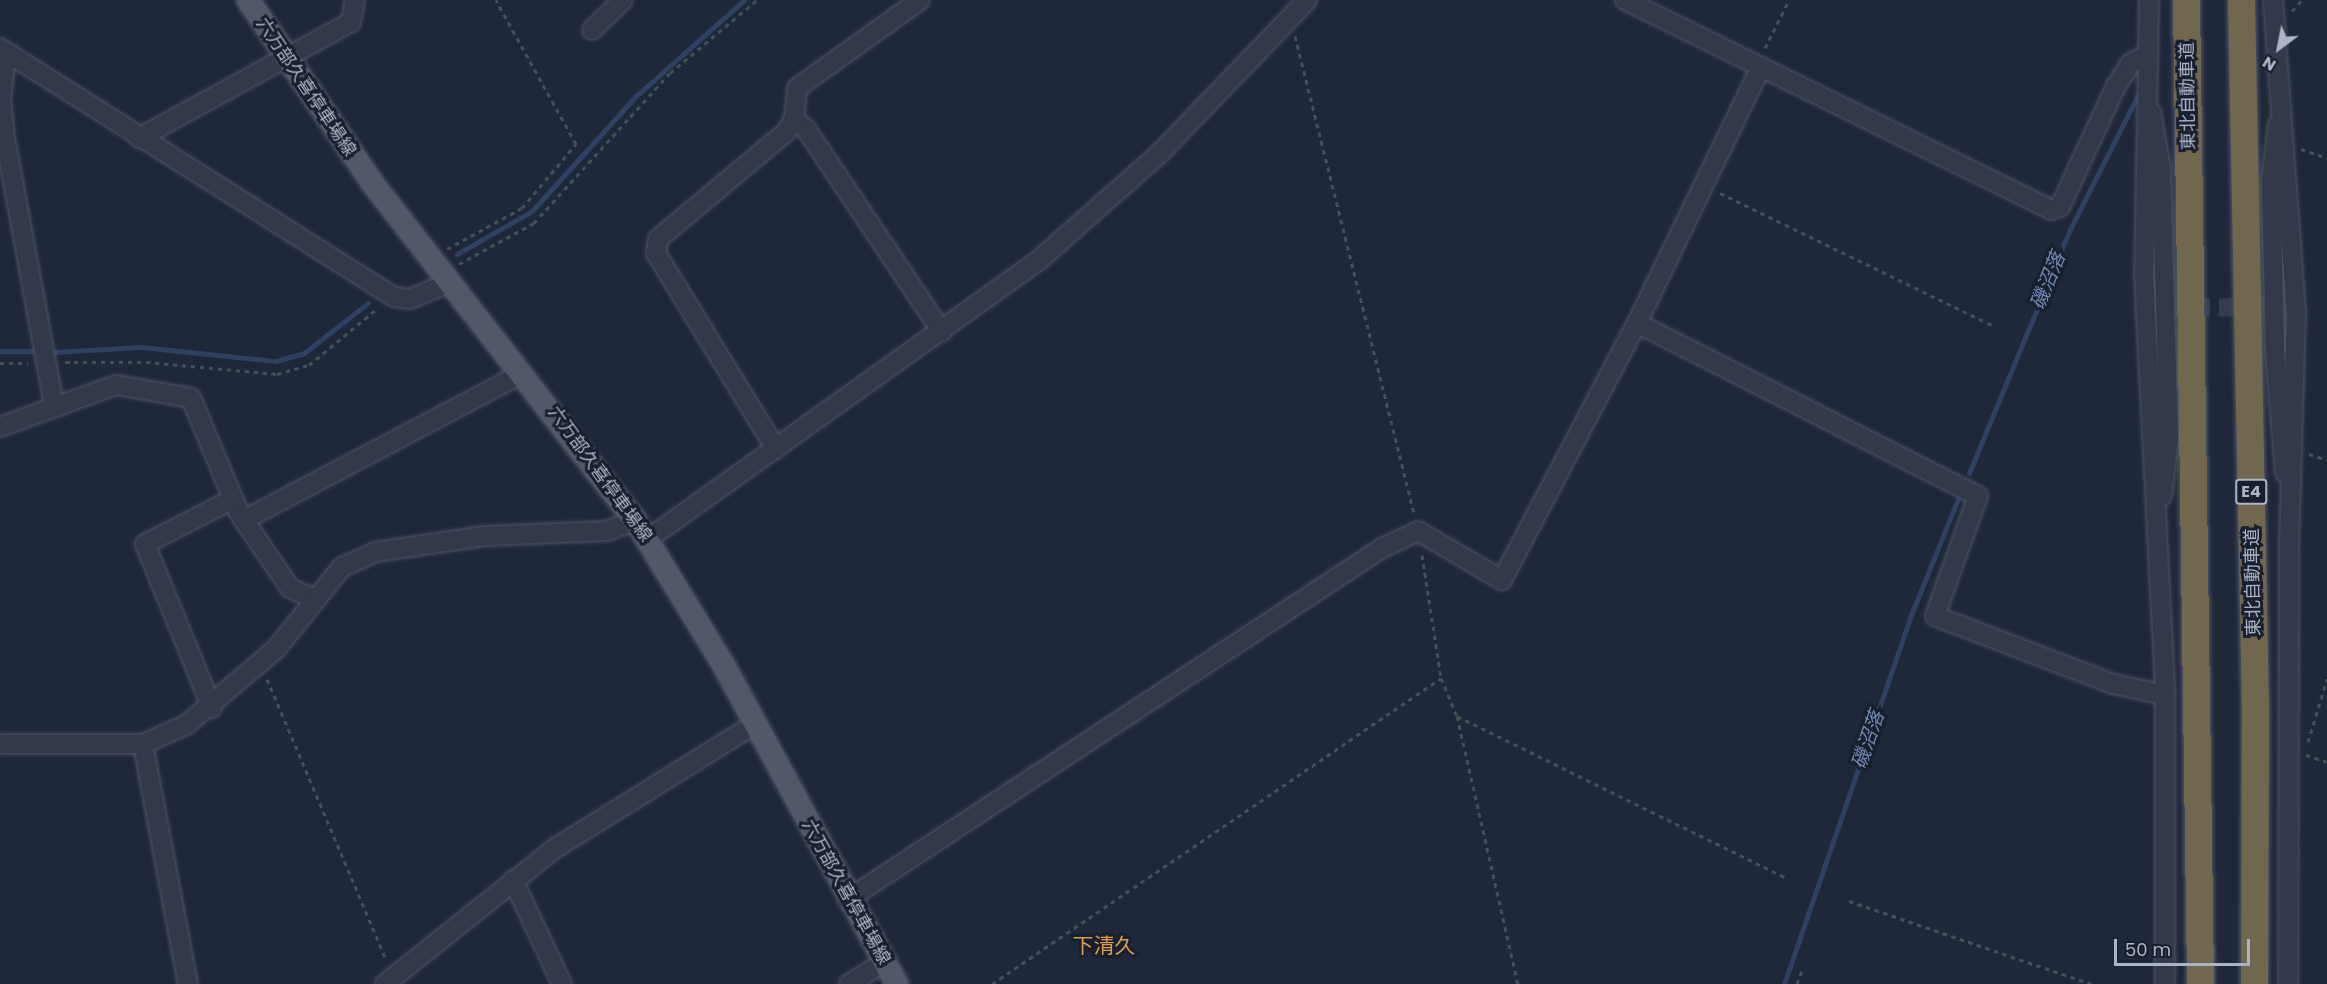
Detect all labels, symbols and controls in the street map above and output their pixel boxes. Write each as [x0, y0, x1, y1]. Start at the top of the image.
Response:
street label: 六万部久喜停車場線 [252, 14, 360, 160]
north arrow [2249, 18, 2309, 78]
street label: 東北自動車道 [2176, 42, 2200, 150]
text: N [2258, 51, 2280, 77]
water label: 磯沼落 [2026, 249, 2070, 313]
street label: 六万部久喜停車場線 [544, 402, 656, 546]
road number: E4 [2234, 479, 2268, 505]
street label: 東北自動車道 [2241, 528, 2265, 636]
water label: 磯沼落 [1847, 708, 1889, 772]
street label: 六万部久喜停車場線 [797, 816, 895, 968]
scale bar [2117, 927, 2254, 965]
district label: 下清久 [1073, 933, 1135, 959]
text: 50 m [2125, 937, 2171, 962]

